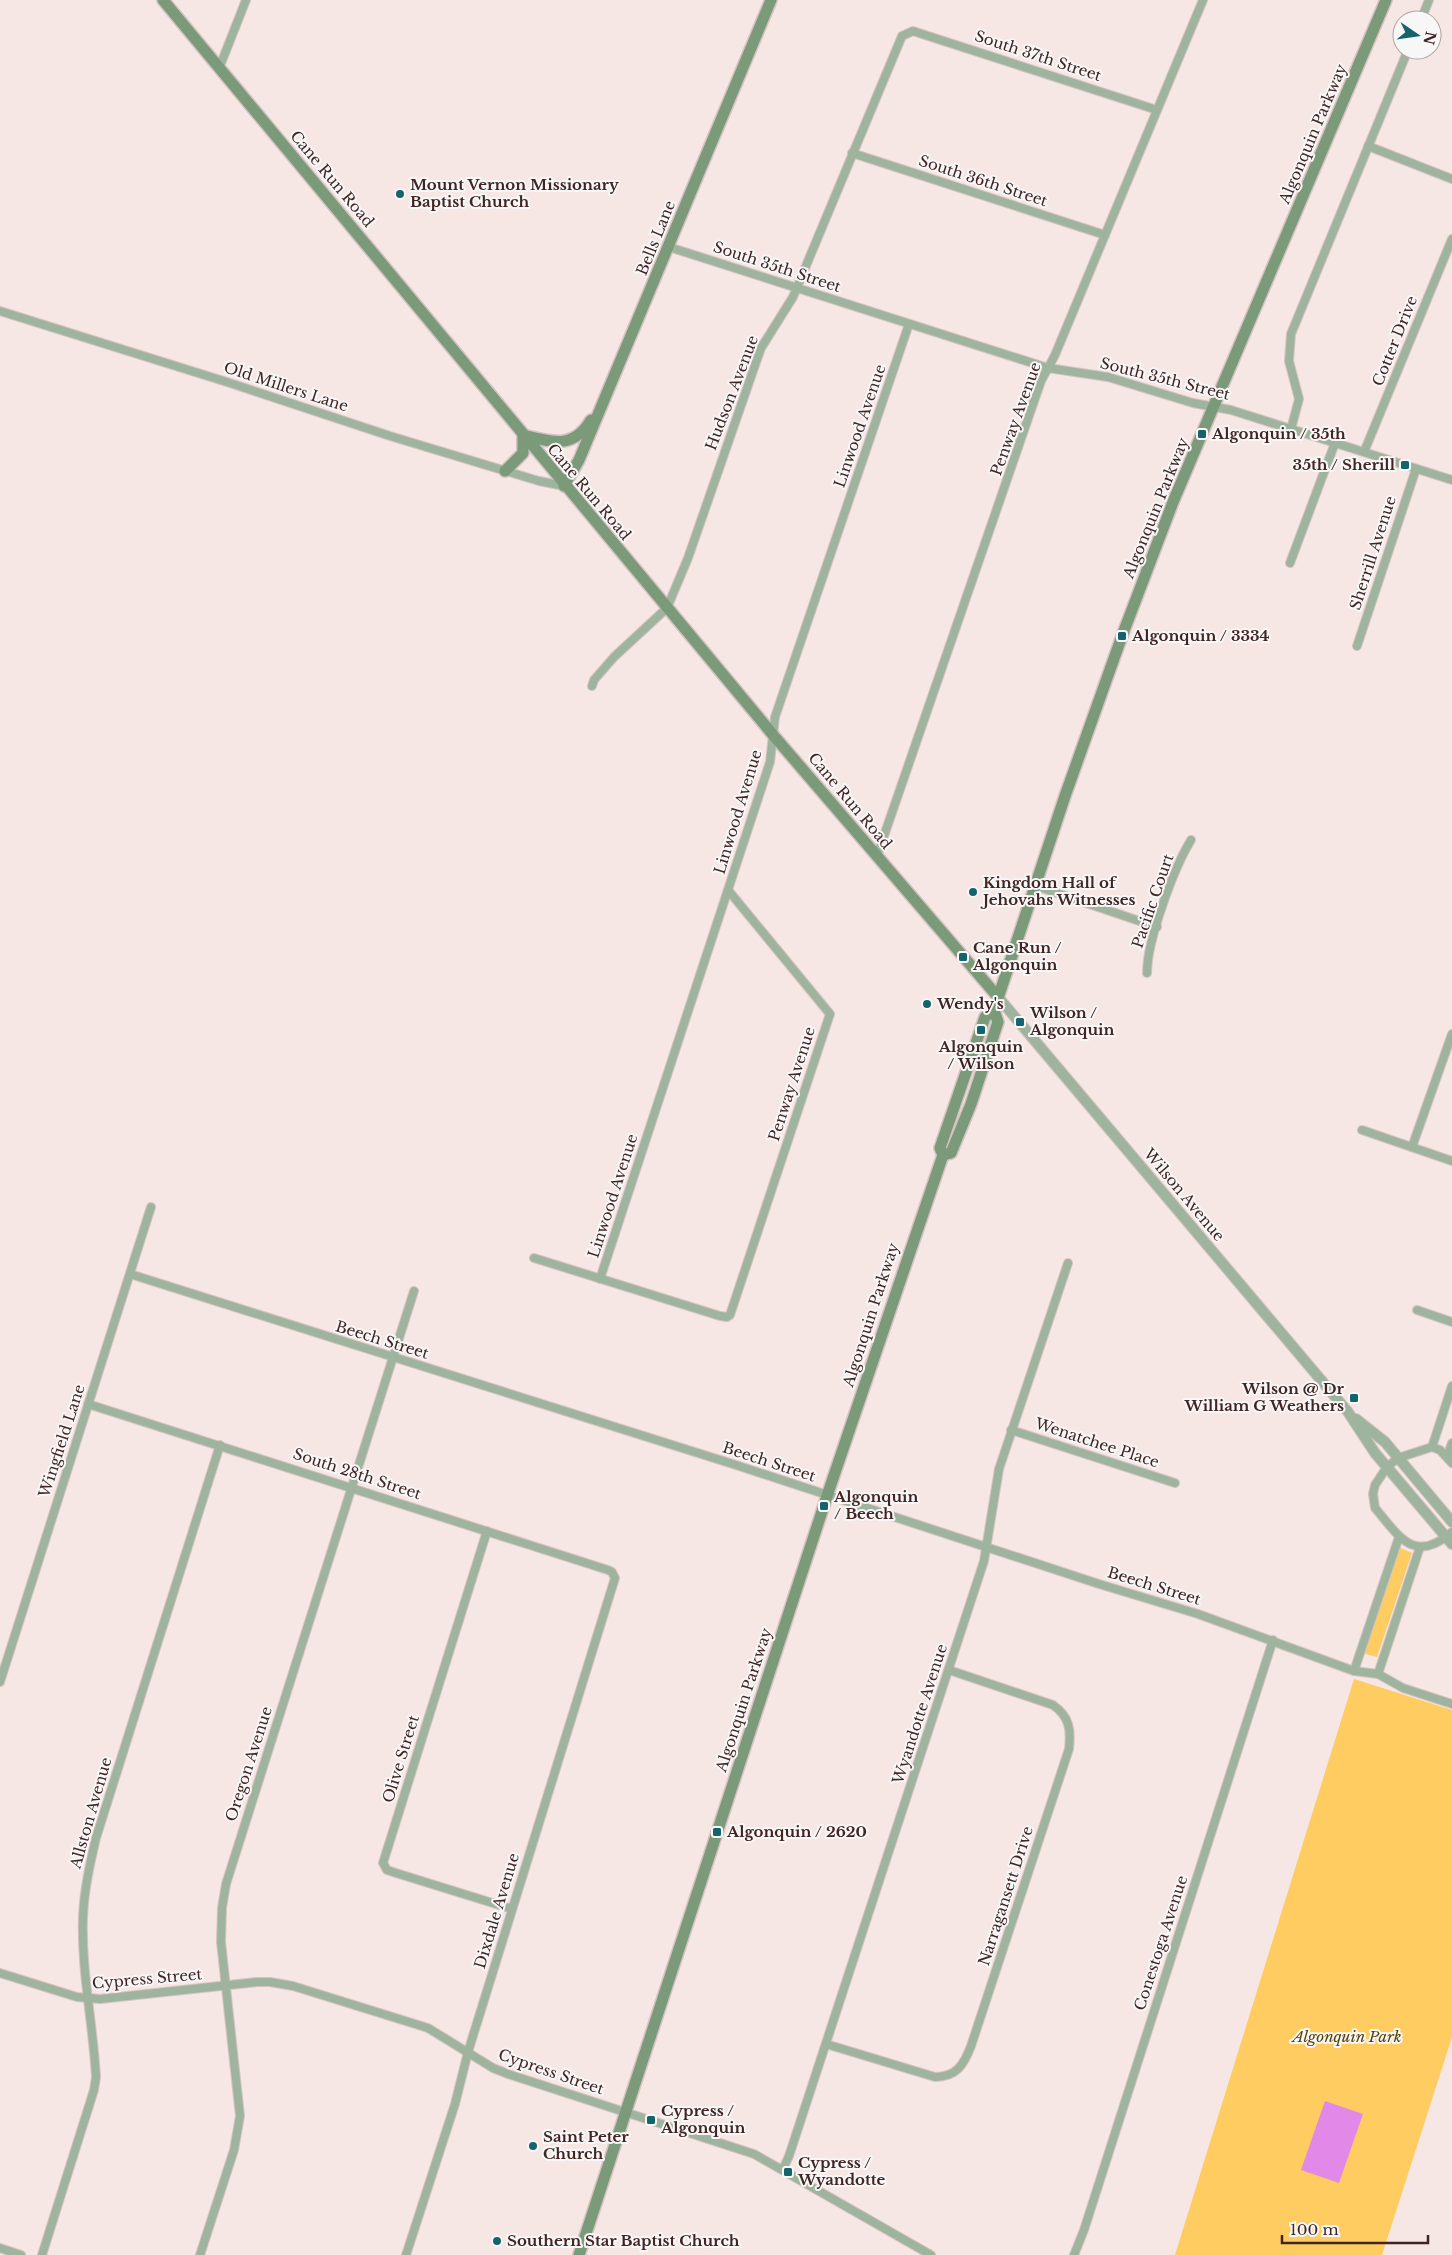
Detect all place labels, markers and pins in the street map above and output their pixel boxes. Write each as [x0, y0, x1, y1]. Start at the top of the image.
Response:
place label: Mount Vernon Missionary Baptist Church [410, 175, 619, 211]
marker: Mount Vernon Missionary Baptist Church [394, 188, 406, 200]
place label: Algonquin / 35th [1211, 424, 1346, 443]
marker: Algonquin / 35th [1196, 428, 1208, 440]
place label: 35th / Sherill [1293, 455, 1396, 474]
marker: 35th / Sherill [1399, 459, 1411, 471]
place label: Algonquin / 3334 [1131, 626, 1270, 645]
marker: Algonquin / 3334 [1116, 630, 1128, 642]
place label: Kingdom Hall of Jehovahs Witnesses [980, 873, 1135, 909]
marker: Kingdom Hall of Jehovahs Witnesses [967, 886, 979, 898]
place label: Cane Run / Algonquin [972, 938, 1062, 974]
marker: Cane Run / Algonquin [957, 951, 969, 963]
place label: Wendy's [936, 994, 1004, 1013]
marker: Wendy's [921, 998, 933, 1010]
place label: Wilson / Algonquin [1029, 1003, 1114, 1039]
marker: Wilson / Algonquin [1014, 1016, 1026, 1028]
marker: Algonquin / Wilson [975, 1024, 987, 1036]
place label: Algonquin / Wilson [938, 1037, 1023, 1073]
place label: Wilson @ Dr William G Weathers [1183, 1379, 1345, 1415]
marker: Wilson @ Dr William G Weathers [1348, 1392, 1360, 1404]
place label: Algonquin / Beech [833, 1487, 918, 1523]
marker: Algonquin / Beech [818, 1500, 830, 1512]
place label: Algonquin / 2620 [726, 1822, 867, 1841]
marker: Algonquin / 2620 [711, 1826, 723, 1838]
place label: Cypress / Algonquin [660, 2101, 745, 2137]
marker: Cypress / Algonquin [645, 2114, 657, 2126]
place label: Saint Peter Church [543, 2127, 629, 2163]
marker: Saint Peter Church [527, 2140, 539, 2152]
place label: Cypress / Wyandotte [797, 2153, 885, 2189]
marker: Cypress / Wyandotte [782, 2166, 794, 2178]
place label: Southern Star Baptist Church [507, 2231, 740, 2250]
marker: Southern Star Baptist Church [491, 2235, 503, 2247]

